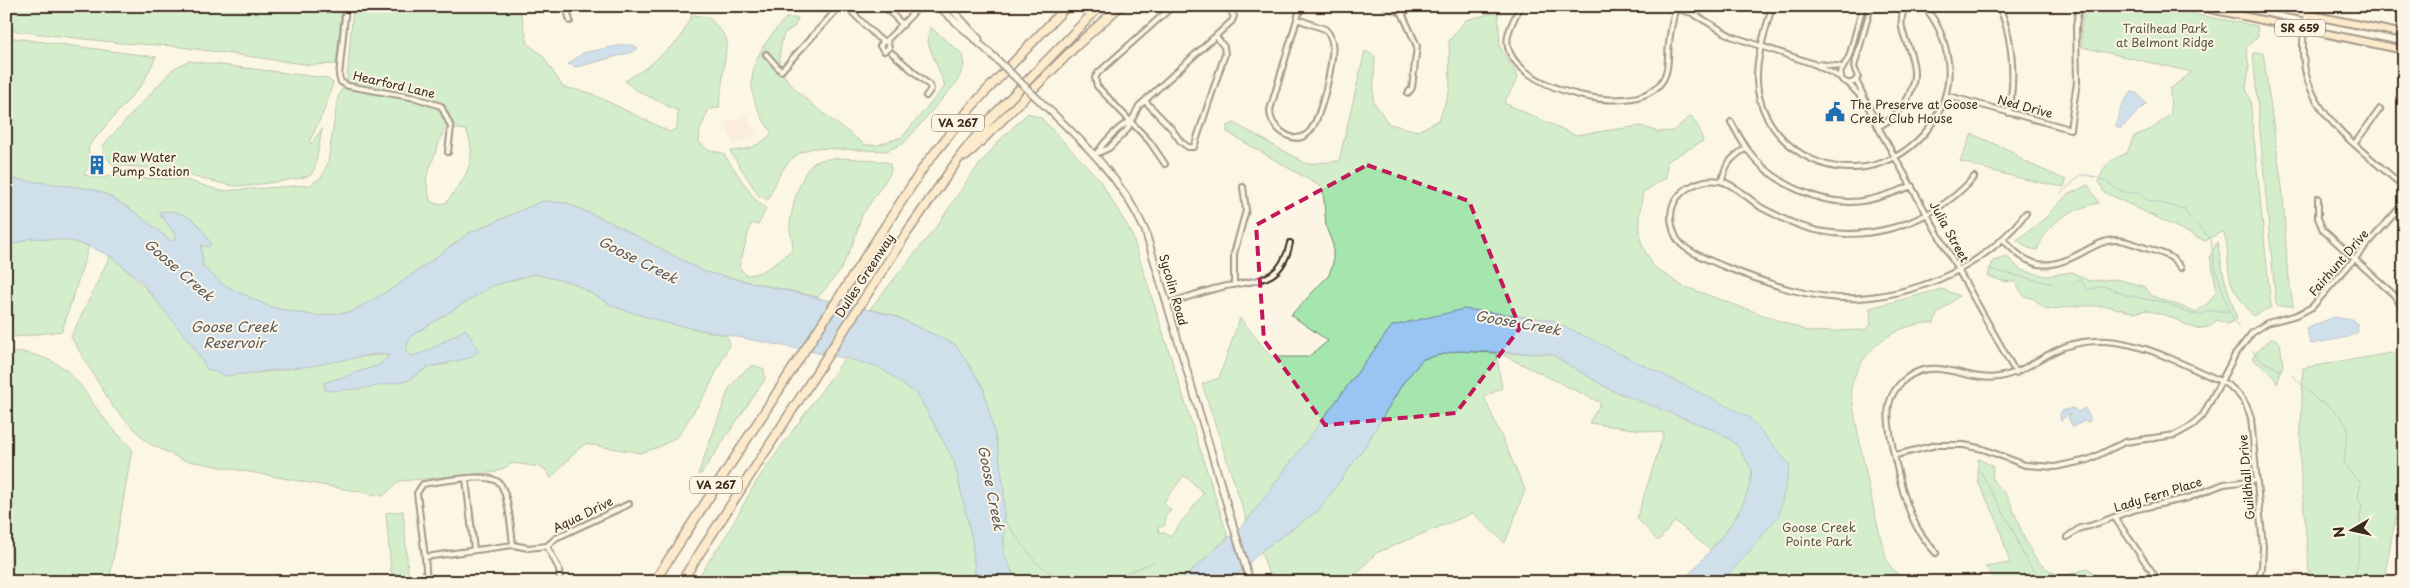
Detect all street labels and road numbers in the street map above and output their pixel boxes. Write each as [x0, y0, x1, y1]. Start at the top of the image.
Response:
road number: SR 659 [2275, 19, 2325, 36]
street label: Hearford Lane [351, 66, 437, 102]
street label: Ned Drive [1996, 90, 2055, 122]
road number: VA 267 [932, 115, 984, 132]
street label: Julia Street [1926, 198, 1974, 266]
street label: Fairhunt Drive [2304, 225, 2372, 300]
street label: Dulles Greenway [830, 230, 898, 321]
street label: Sycolin Road [1155, 252, 1193, 328]
street label: Guildhall Drive [2233, 434, 2259, 520]
street label: Lady Fern Place [2111, 472, 2204, 516]
road number: VA 267 [690, 476, 742, 494]
street label: Aqua Drive [549, 492, 616, 536]

